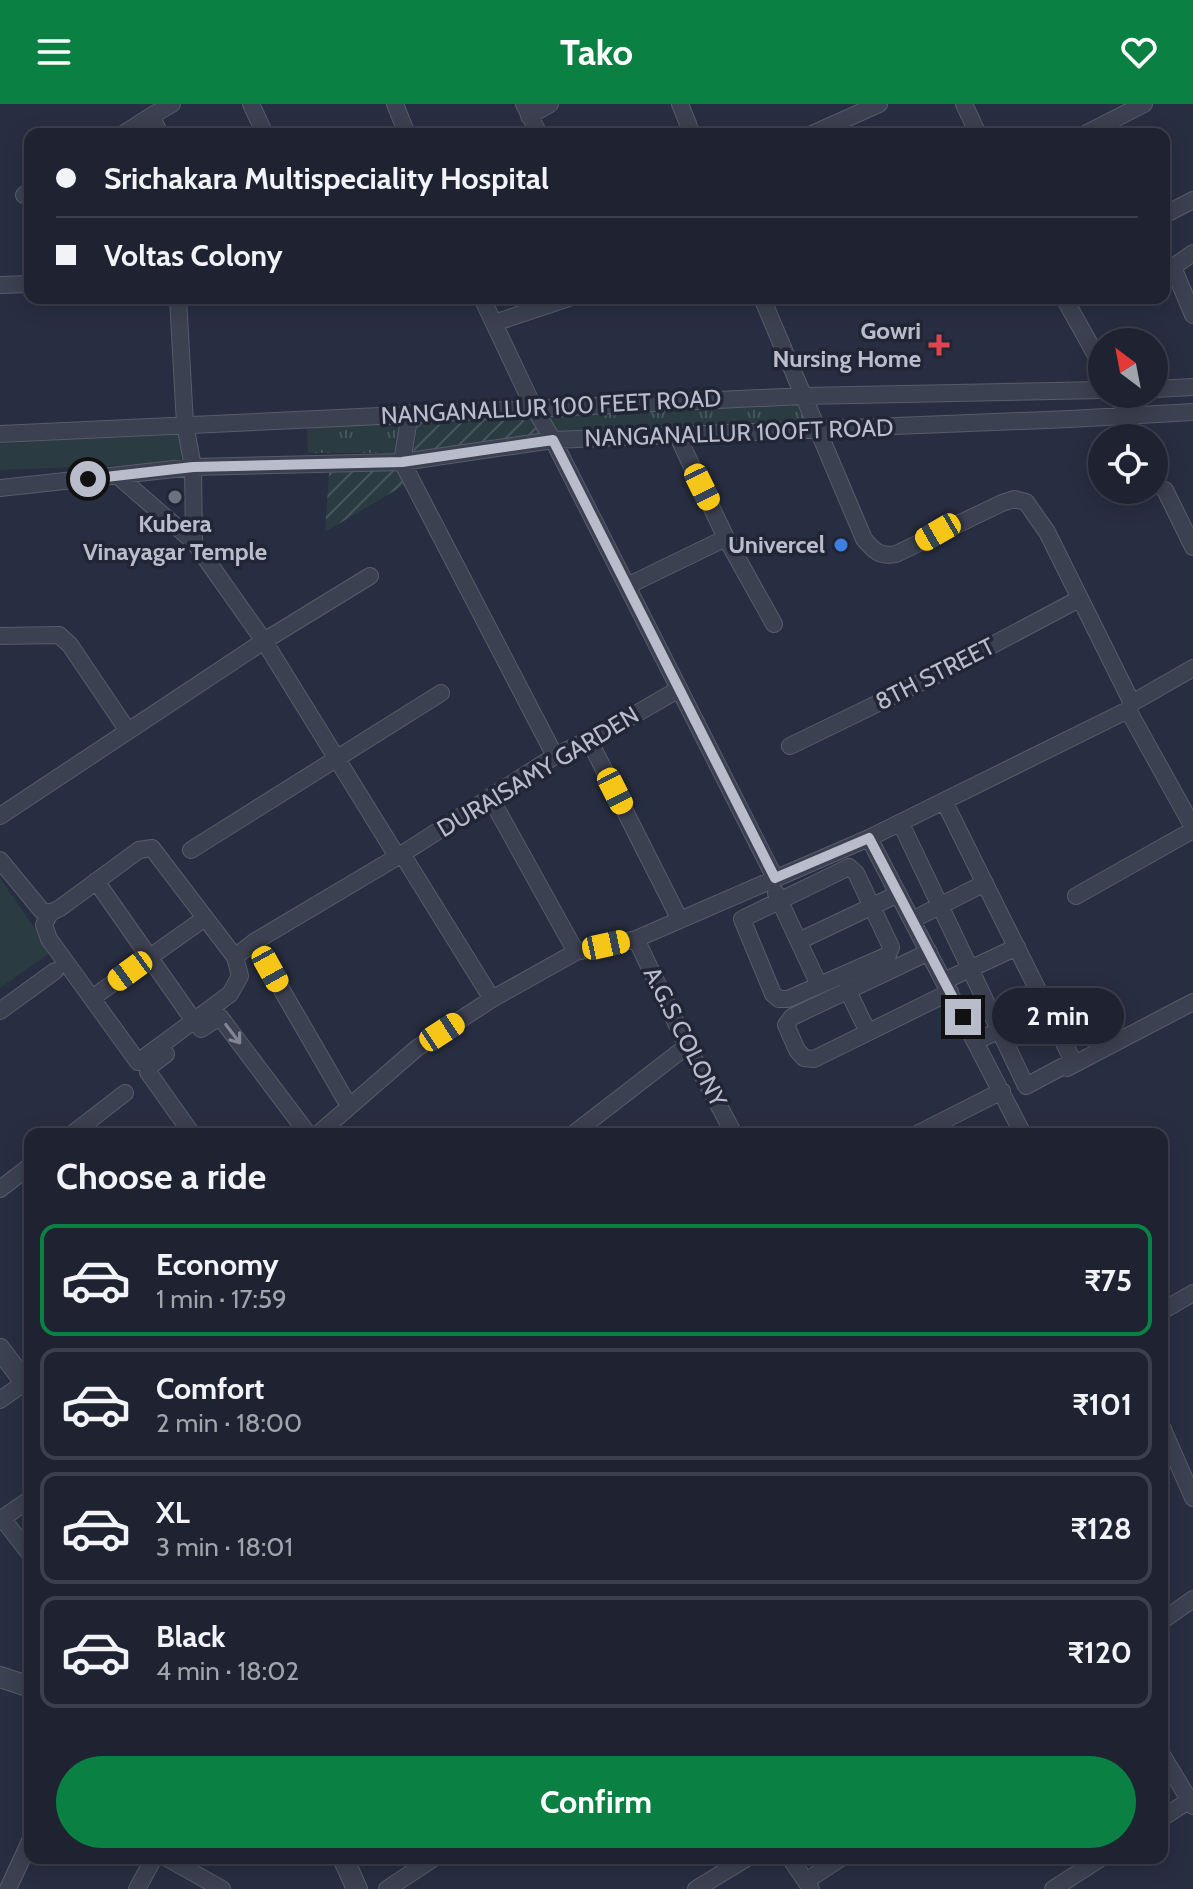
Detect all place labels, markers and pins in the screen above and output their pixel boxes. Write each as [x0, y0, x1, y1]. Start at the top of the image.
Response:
place label: Gowri Nursing Home [772, 316, 921, 373]
marker: Gowri Nursing Home [928, 334, 950, 356]
marker: Kubera Vinayagar Temple [166, 488, 184, 506]
place label: Kubera Vinayagar Temple [83, 509, 267, 566]
place label: Univercel [728, 530, 825, 559]
marker: Univercel [832, 536, 850, 554]

